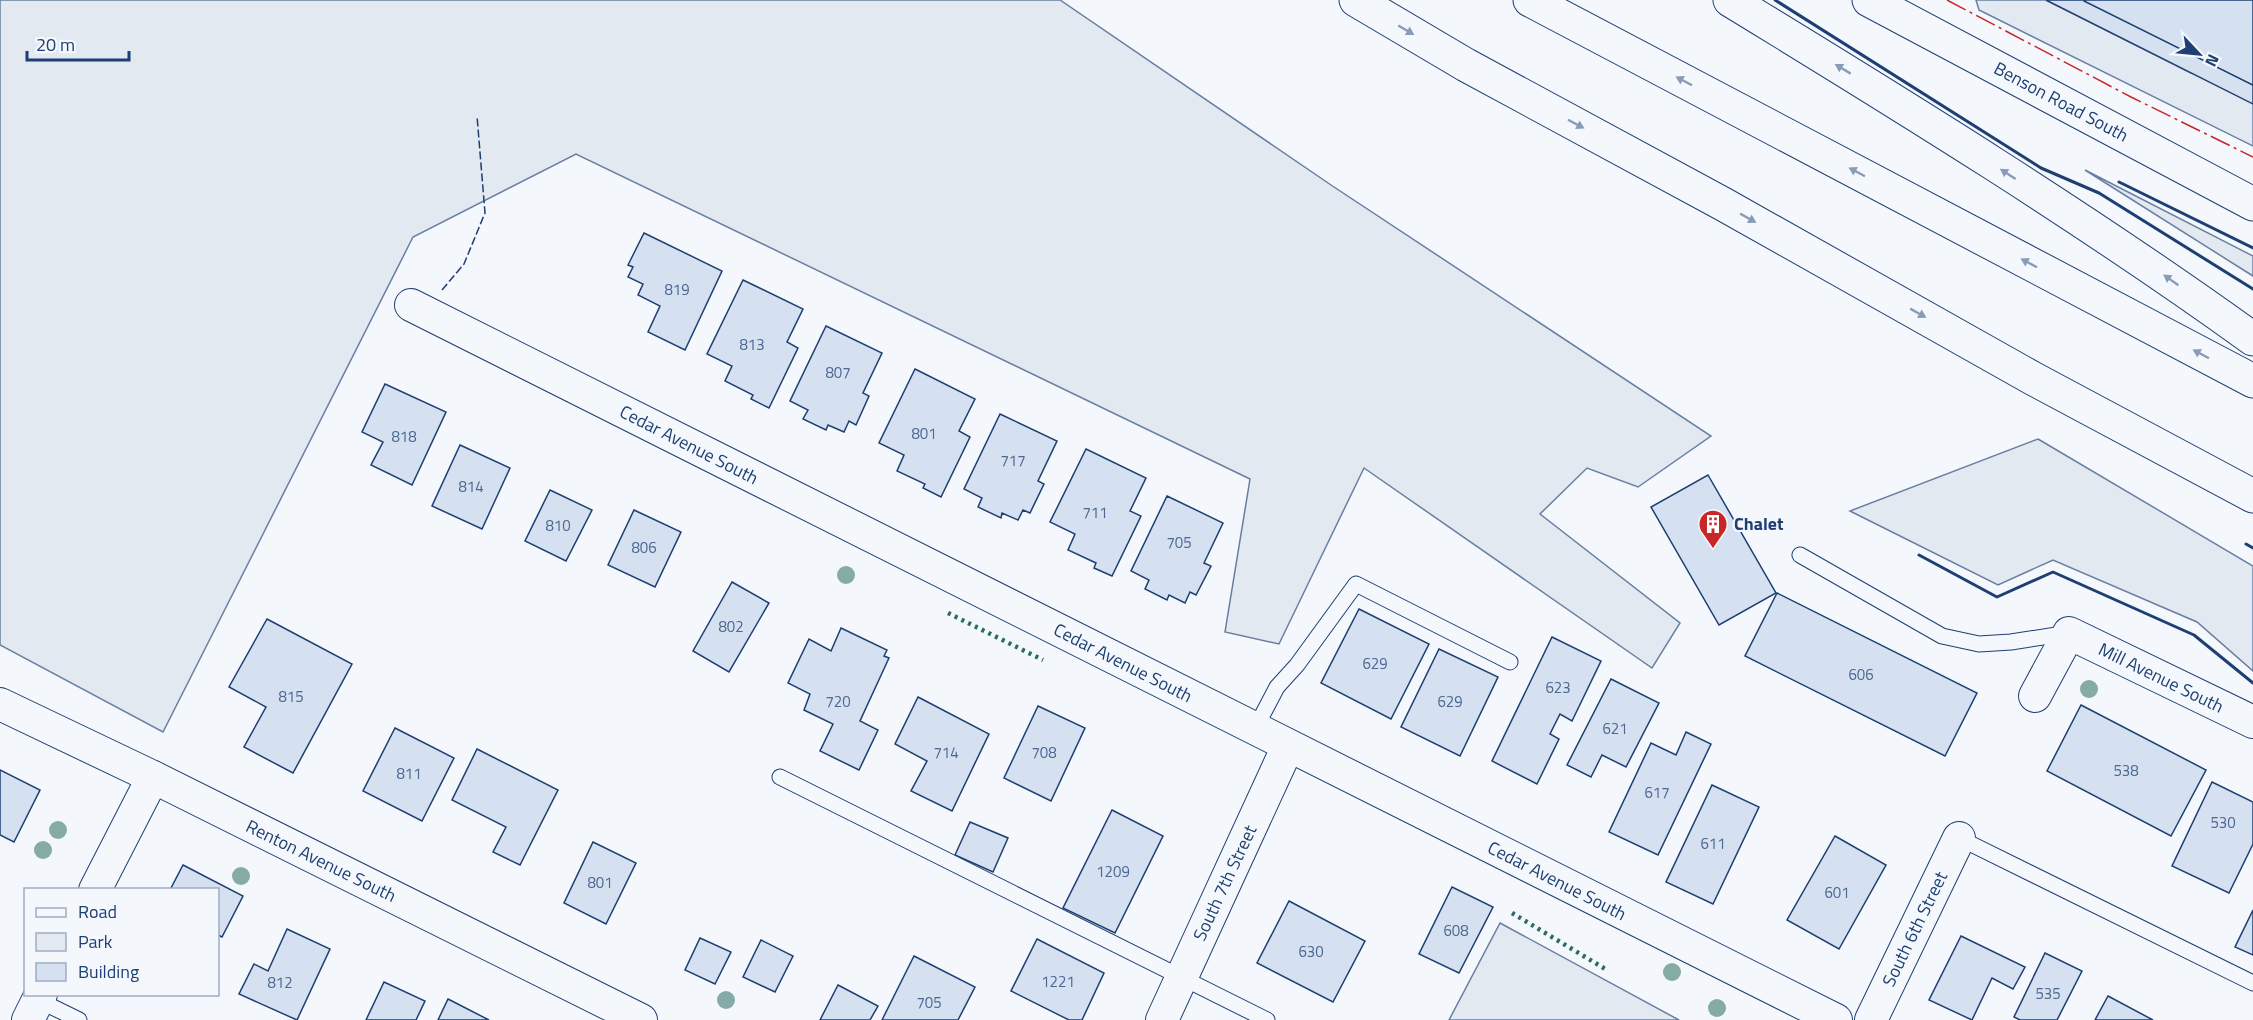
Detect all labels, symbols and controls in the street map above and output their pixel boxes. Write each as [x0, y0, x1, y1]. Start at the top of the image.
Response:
scale bar [27, 24, 129, 62]
one-way arrow [1398, 24, 1414, 35]
north arrow [2169, 24, 2229, 84]
text: 20 m [36, 31, 75, 58]
text: N [2199, 50, 2226, 71]
street label: Benson Road South [1989, 55, 2133, 148]
one-way arrow [1835, 64, 1851, 75]
one-way arrow [1675, 76, 1692, 86]
one-way arrow [1568, 119, 1585, 129]
one-way arrow [1848, 167, 1865, 176]
one-way arrow [1999, 169, 2016, 180]
one-way arrow [1740, 212, 1756, 223]
one-way arrow [2020, 258, 2037, 268]
one-way arrow [2164, 274, 2180, 286]
house number: 819 [664, 278, 690, 301]
one-way arrow [1909, 308, 1926, 318]
house number: 813 [739, 333, 765, 356]
one-way arrow [2193, 349, 2210, 359]
house number: 807 [825, 361, 851, 384]
street label: Cedar Avenue South [615, 398, 763, 491]
house number: 801 [911, 422, 937, 445]
house number: 818 [391, 425, 417, 448]
house number: 717 [1000, 449, 1026, 472]
house number: 814 [458, 475, 484, 498]
house number: 711 [1082, 501, 1108, 524]
building icon: Chalet [1697, 508, 1729, 550]
place label: Chalet [1734, 510, 1784, 537]
house number: 810 [545, 514, 571, 537]
house number: 705 [1166, 531, 1192, 554]
house number: 806 [631, 536, 657, 559]
house number: 802 [718, 615, 744, 638]
street label: Cedar Avenue South [1049, 616, 1197, 709]
street label: Mill Avenue South [2094, 636, 2228, 720]
house number: 629 [1362, 652, 1388, 675]
house number: 606 [1848, 663, 1874, 686]
house number: 623 [1545, 676, 1571, 699]
house number: 815 [278, 685, 304, 708]
house number: 720 [825, 690, 851, 713]
house number: 629 [1437, 690, 1463, 713]
house number: 621 [1602, 717, 1628, 740]
house number: 714 [933, 741, 959, 764]
house number: 708 [1031, 741, 1057, 764]
house number: 538 [2113, 759, 2139, 782]
house number: 811 [396, 762, 422, 785]
house number: 617 [1644, 781, 1670, 804]
house number: 530 [2210, 811, 2236, 834]
street label: Renton Avenue South [242, 812, 401, 909]
street label: South 7th Street [1186, 820, 1264, 945]
house number: 611 [1700, 832, 1726, 855]
street label: Cedar Avenue South [1483, 834, 1631, 927]
house number: 1209 [1096, 860, 1130, 883]
street label: South 6th Street [1875, 866, 1954, 991]
house number: 801 [587, 871, 613, 894]
house number: 601 [1824, 881, 1850, 904]
legend [24, 888, 219, 996]
text: Road [78, 898, 117, 925]
house number: 608 [1443, 919, 1469, 942]
text: Park [78, 928, 113, 955]
house number: 630 [1298, 940, 1324, 963]
text: Building [78, 958, 139, 985]
house number: 1221 [1041, 970, 1075, 993]
house number: 812 [267, 971, 293, 994]
house number: 535 [2035, 982, 2061, 1005]
house number: 705 [916, 991, 942, 1014]

